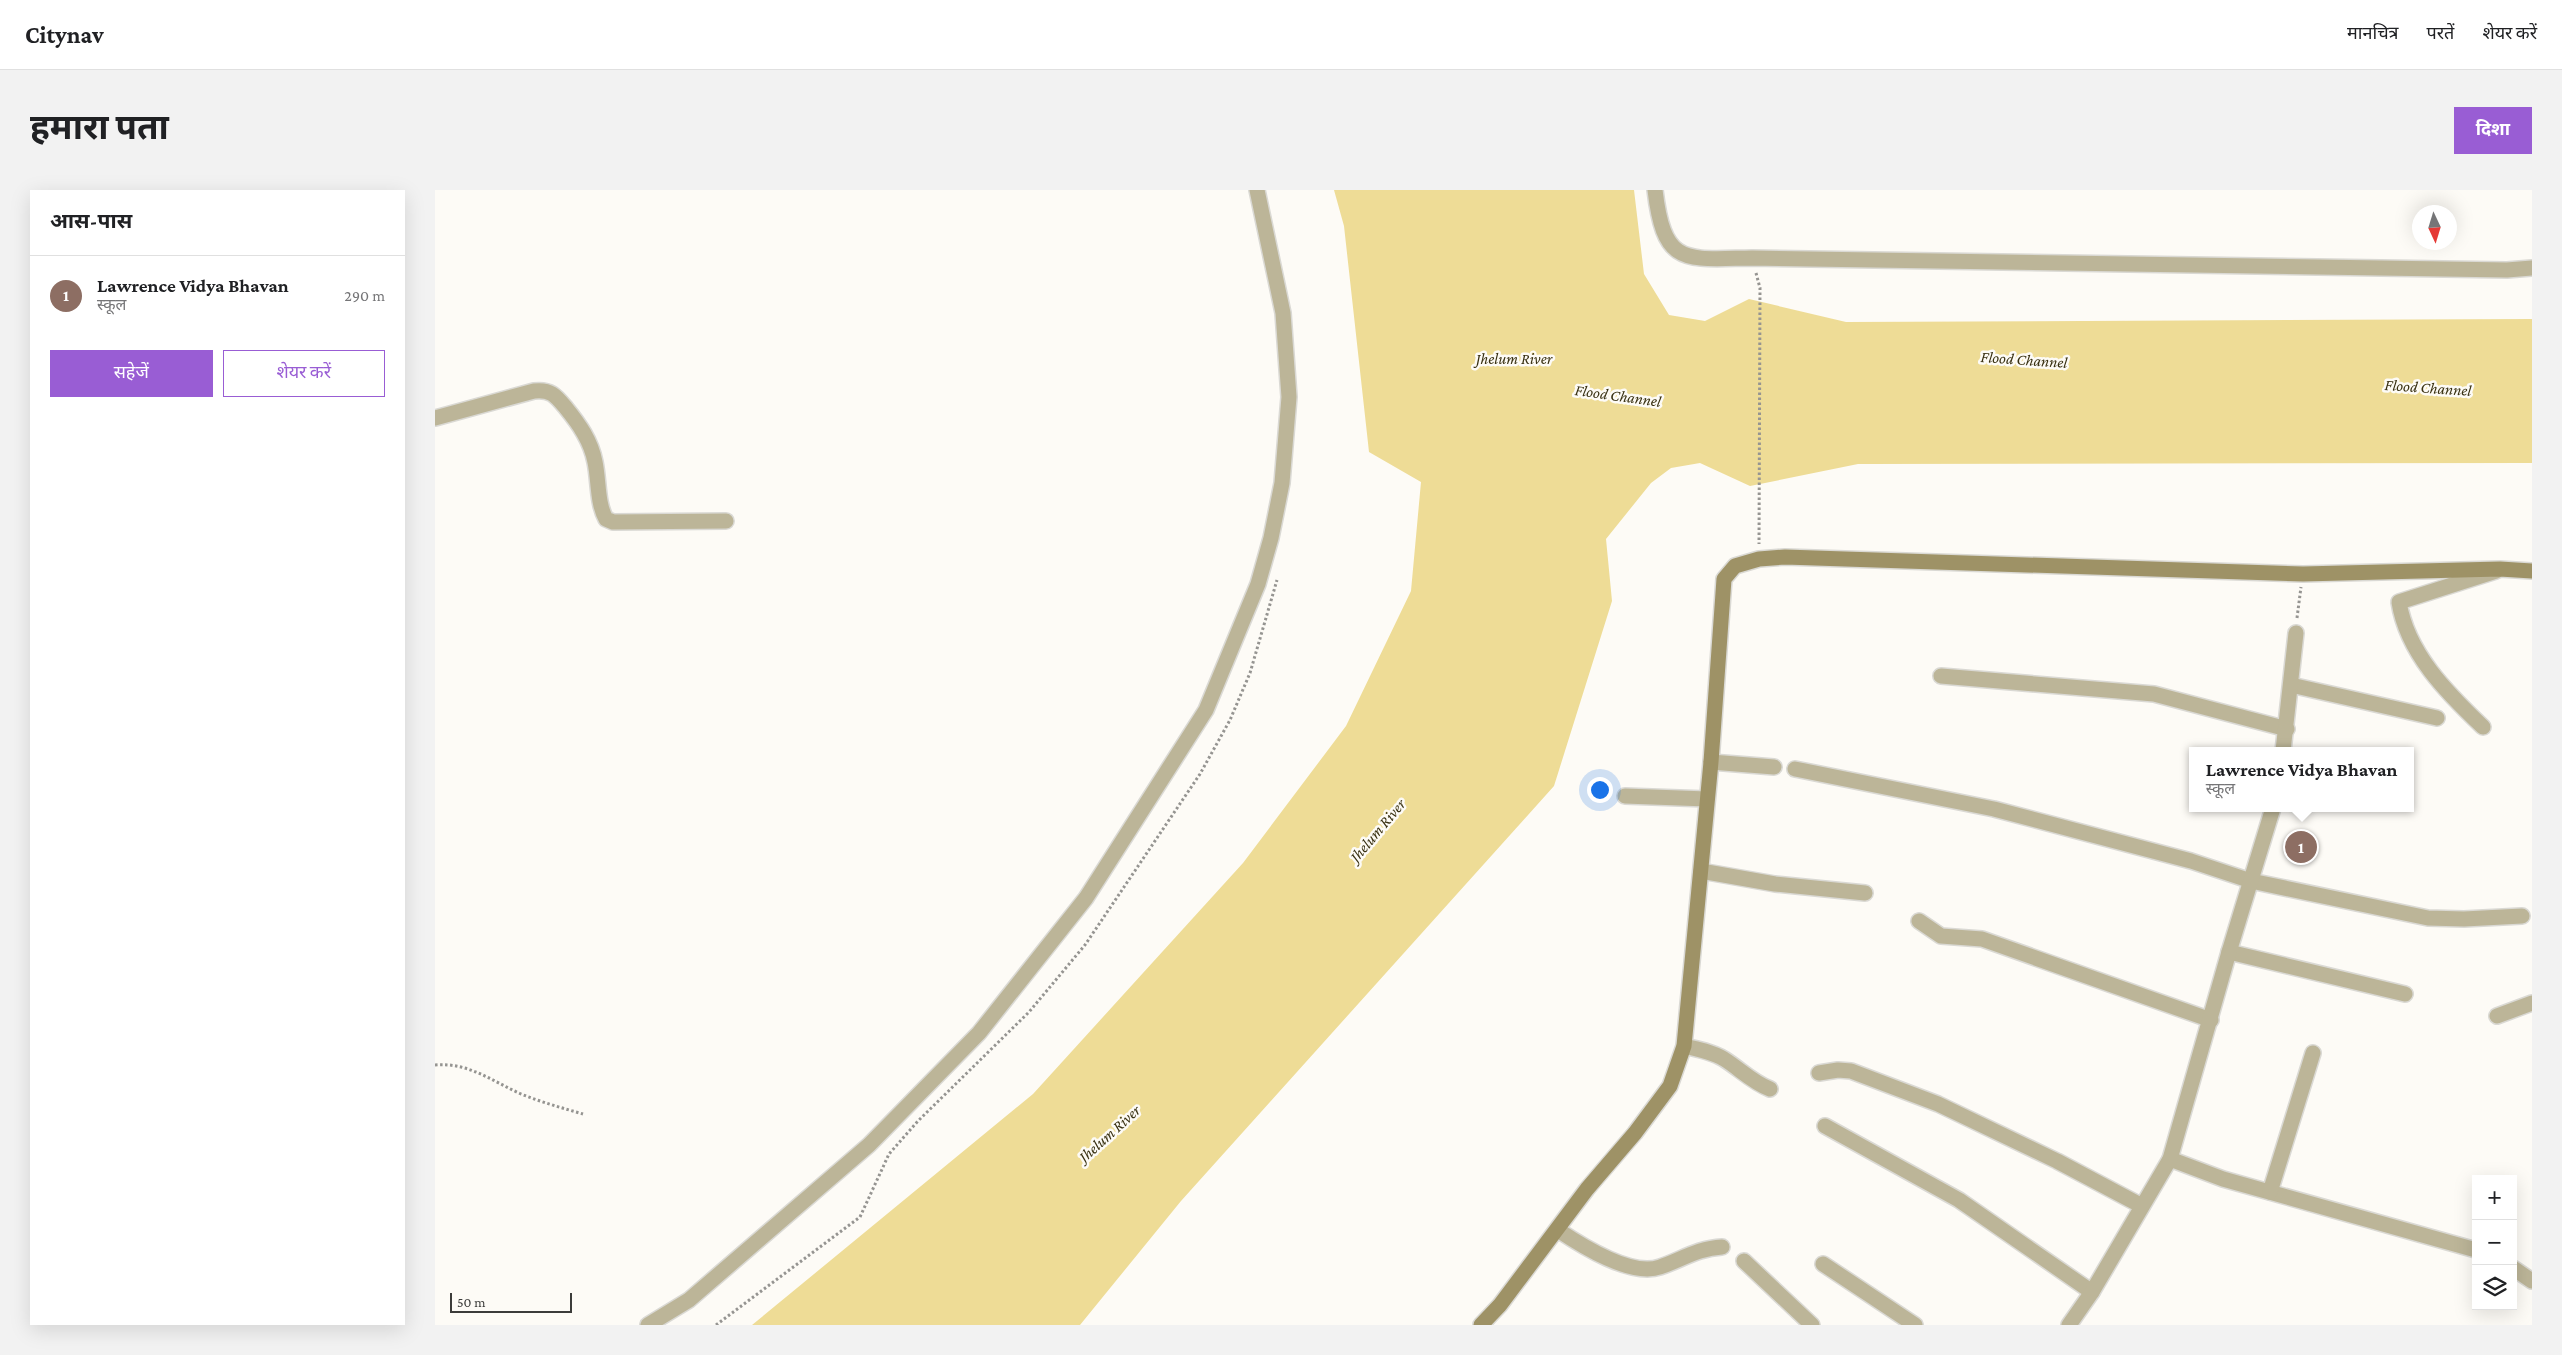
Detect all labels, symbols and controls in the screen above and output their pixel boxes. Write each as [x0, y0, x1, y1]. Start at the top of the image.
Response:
text: Citynav [25, 21, 104, 48]
text: मानचित्र [2347, 23, 2399, 43]
text: परतें [2427, 23, 2454, 43]
text: शेयर करें [2482, 23, 2537, 43]
button: दिशा [2454, 107, 2532, 154]
text: हमारा पता [30, 108, 169, 147]
north arrow [2412, 205, 2457, 250]
text: आस-पास [50, 209, 132, 233]
text: Lawrence Vidya Bhavan [97, 275, 289, 296]
text: 1 [63, 287, 69, 304]
text: 290 m [344, 287, 385, 304]
text: स्कूल [97, 296, 126, 313]
water label: Flood Channel [1980, 348, 2069, 371]
button: सहेजें [50, 350, 213, 397]
button: शेयर करें [223, 350, 385, 397]
water label: Jhelum River [1473, 350, 1553, 368]
water label: Flood Channel [2384, 376, 2473, 399]
water label: Flood Channel [1574, 381, 1663, 410]
popup [2189, 747, 2414, 812]
text: Lawrence Vidya Bhavan [2206, 759, 2397, 780]
your location [1587, 777, 1613, 803]
text: स्कूल [2206, 780, 2235, 797]
water label: Jhelum River [1344, 795, 1410, 868]
pin: 1 [2285, 828, 2317, 866]
water label: Jhelum River [1073, 1101, 1144, 1168]
map controls [2472, 1175, 2517, 1310]
button: + [2472, 1175, 2517, 1220]
button: − [2472, 1220, 2517, 1265]
button: layers [2472, 1265, 2517, 1310]
scale bar [450, 1290, 573, 1313]
text: 50 m [457, 1294, 485, 1310]

